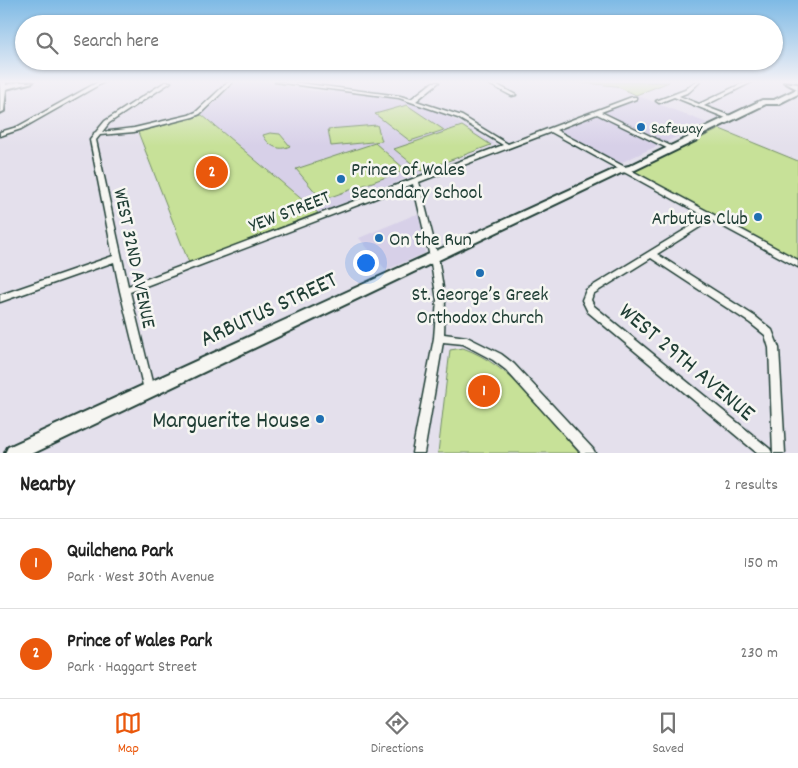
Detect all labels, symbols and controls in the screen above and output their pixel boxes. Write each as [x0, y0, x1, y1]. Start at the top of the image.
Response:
search box [15, 15, 783, 70]
icon: search [33, 29, 61, 57]
text: Search here [73, 29, 159, 56]
place label: Safeway [651, 118, 703, 141]
marker: Safeway [635, 121, 647, 133]
pin: 2 [196, 153, 228, 191]
place label: Prince of Wales Secondary School [351, 157, 482, 208]
marker: Prince of Wales Secondary School [335, 173, 347, 185]
street label: YEW STREET [245, 184, 335, 241]
street label: WEST 32ND AVENUE [105, 186, 162, 331]
place label: Arbutus Club [651, 206, 748, 234]
marker: Arbutus Club [752, 211, 764, 223]
place label: On the Run [389, 227, 472, 255]
marker: On the Run [373, 232, 385, 244]
your location [353, 250, 379, 276]
street label: ARBUTUS STREET [195, 264, 344, 357]
marker: St. George’s Greek Orthodox Church [474, 267, 486, 279]
place label: St. George’s Greek Orthodox Church [411, 282, 549, 333]
street label: WEST 29TH AVENUE [610, 296, 762, 431]
pin: 1 [468, 372, 500, 410]
place label: Marguerite House [152, 405, 310, 439]
marker: Marguerite House [314, 413, 326, 425]
text: Nearby [20, 471, 75, 501]
text: 2 results [724, 474, 778, 497]
text: Quilchena Park [67, 539, 173, 566]
text: 1 [34, 552, 38, 575]
text: 150 m [744, 552, 778, 575]
text: Park · West 30th Avenue [67, 566, 214, 589]
text: Prince of Wales Park [67, 629, 212, 656]
text: 2 [33, 642, 40, 665]
text: 230 m [741, 642, 778, 665]
text: Park · Haggart Street [67, 656, 197, 679]
tab: Map [114, 709, 142, 759]
tab: Directions [371, 709, 424, 759]
tab: Saved [652, 709, 684, 759]

